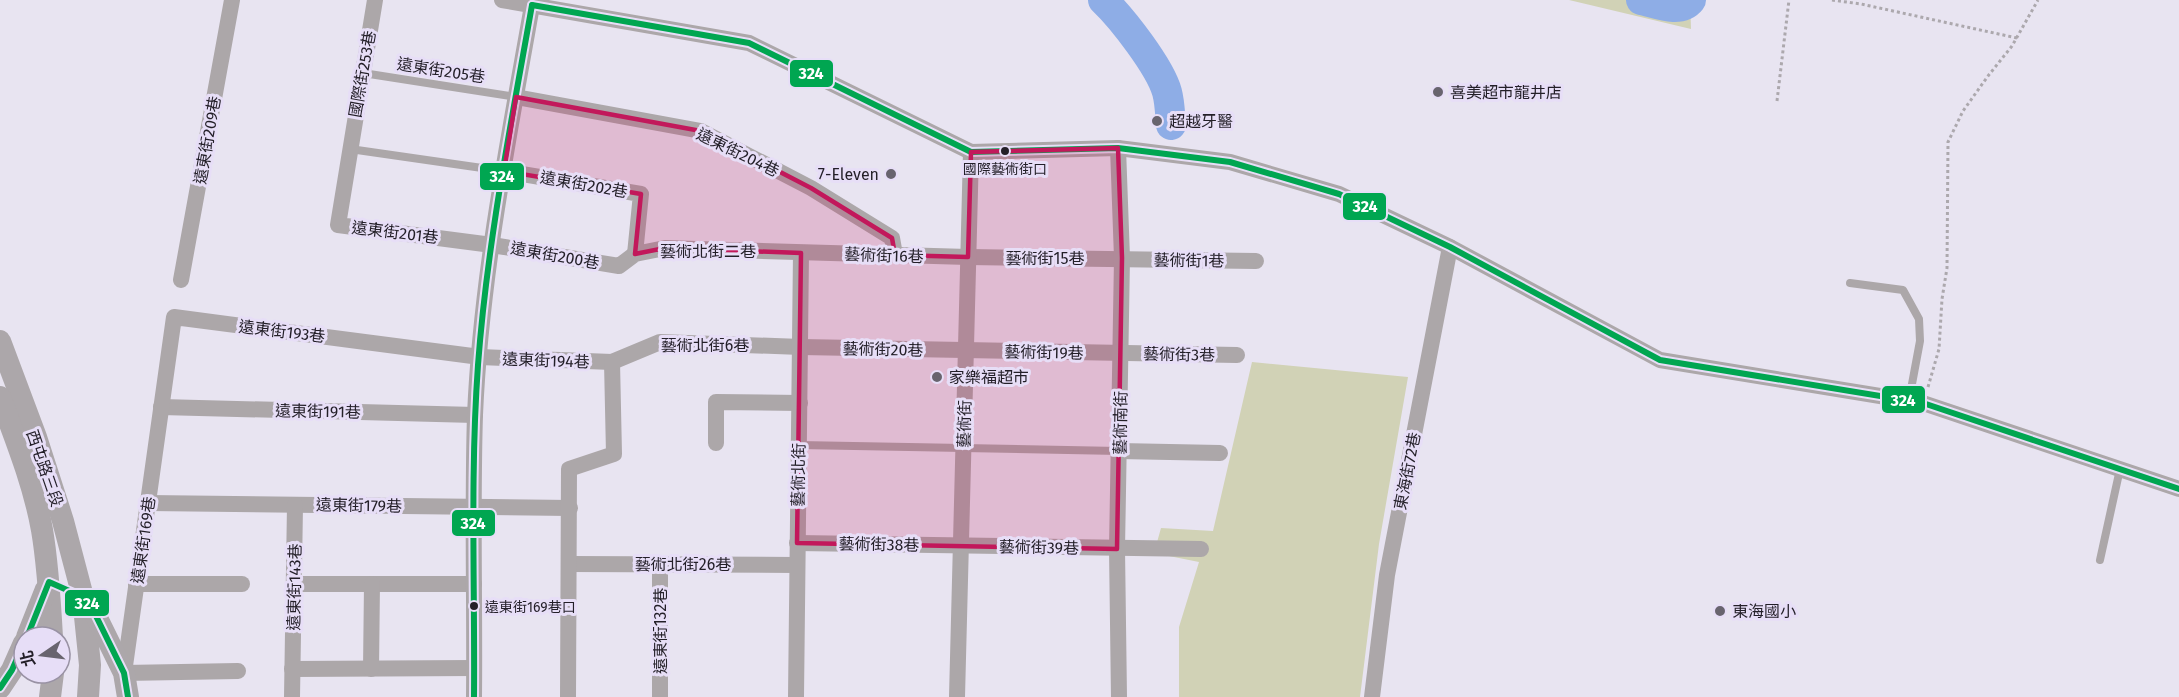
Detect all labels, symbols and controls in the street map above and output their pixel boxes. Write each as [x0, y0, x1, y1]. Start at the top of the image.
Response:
street label: 國際街253巷 [346, 29, 379, 119]
street label: 遠東街205巷 [396, 54, 486, 87]
line badge: 324 [789, 59, 834, 88]
text: 324 [797, 64, 824, 83]
place label: 喜美超市龍井店 [1450, 83, 1562, 102]
marker: 喜美超市龍井店 [1431, 85, 1445, 99]
street label: 遠東街209巷 [190, 95, 225, 186]
place label: 超越牙醫 [1169, 112, 1233, 131]
marker: 超越牙醫 [1150, 114, 1164, 128]
street label: 遠東街204巷 [693, 124, 782, 181]
marker: 國際藝術街口 [999, 145, 1011, 157]
place label: 國際藝術街口 [963, 161, 1047, 178]
line badge: 324 [479, 162, 525, 191]
place label: 7-Eleven [818, 165, 879, 184]
text: 324 [488, 167, 515, 186]
street label: 遠東街202巷 [539, 167, 629, 202]
marker: 7-Eleven [884, 167, 898, 181]
line badge: 324 [1342, 192, 1387, 221]
text: 324 [1351, 197, 1378, 216]
street label: 遠東街201巷 [350, 218, 439, 247]
street label: 遠東街200巷 [509, 238, 601, 273]
street label: 藝術北街二巷 [660, 242, 756, 261]
street label: 藝術街16巷 [844, 245, 924, 266]
street label: 藝術街15巷 [1006, 249, 1084, 268]
street label: 藝術街1巷 [1153, 250, 1225, 271]
street label: 遠東街193巷 [238, 317, 326, 346]
street label: 藝術北街6巷 [661, 336, 749, 355]
street label: 藝術街20巷 [842, 339, 924, 360]
street label: 藝術街19巷 [1004, 342, 1084, 363]
street label: 藝術街3巷 [1143, 344, 1215, 365]
street label: 遠東街194巷 [502, 349, 590, 372]
place label: 家樂福超市 [949, 368, 1029, 387]
marker: 家樂福超市 [930, 370, 944, 384]
line badge: 324 [1881, 385, 1926, 414]
street label: 藝術南街 [1110, 391, 1131, 455]
text: 324 [1889, 391, 1916, 410]
street label: 藝術街 [955, 400, 974, 448]
street label: 遠東街191巷 [275, 401, 361, 422]
street label: 西屯路三段 [23, 427, 67, 509]
street label: 東海街72巷 [1391, 431, 1424, 512]
street label: 藝術北街 [788, 443, 809, 507]
street label: 遠東街169巷 [128, 495, 159, 585]
street label: 遠東街179巷 [316, 495, 402, 516]
line badge: 324 [451, 509, 496, 537]
text: 324 [459, 514, 486, 533]
street label: 藝術街38巷 [838, 534, 920, 555]
street label: 藝術街39巷 [999, 537, 1079, 558]
street label: 遠東街143巷 [284, 543, 305, 631]
street label: 藝術北街26巷 [635, 555, 731, 574]
street label: 遠東街132巷 [651, 588, 670, 674]
line badge: 324 [64, 589, 110, 617]
text: 324 [73, 594, 100, 613]
place label: 遠東街169巷口 [485, 599, 576, 616]
marker: 遠東街169巷口 [468, 600, 480, 612]
place label: 東海國小 [1732, 602, 1796, 621]
marker: 東海國小 [1713, 604, 1727, 618]
north arrow [12, 625, 72, 685]
text: 北 [17, 648, 39, 669]

